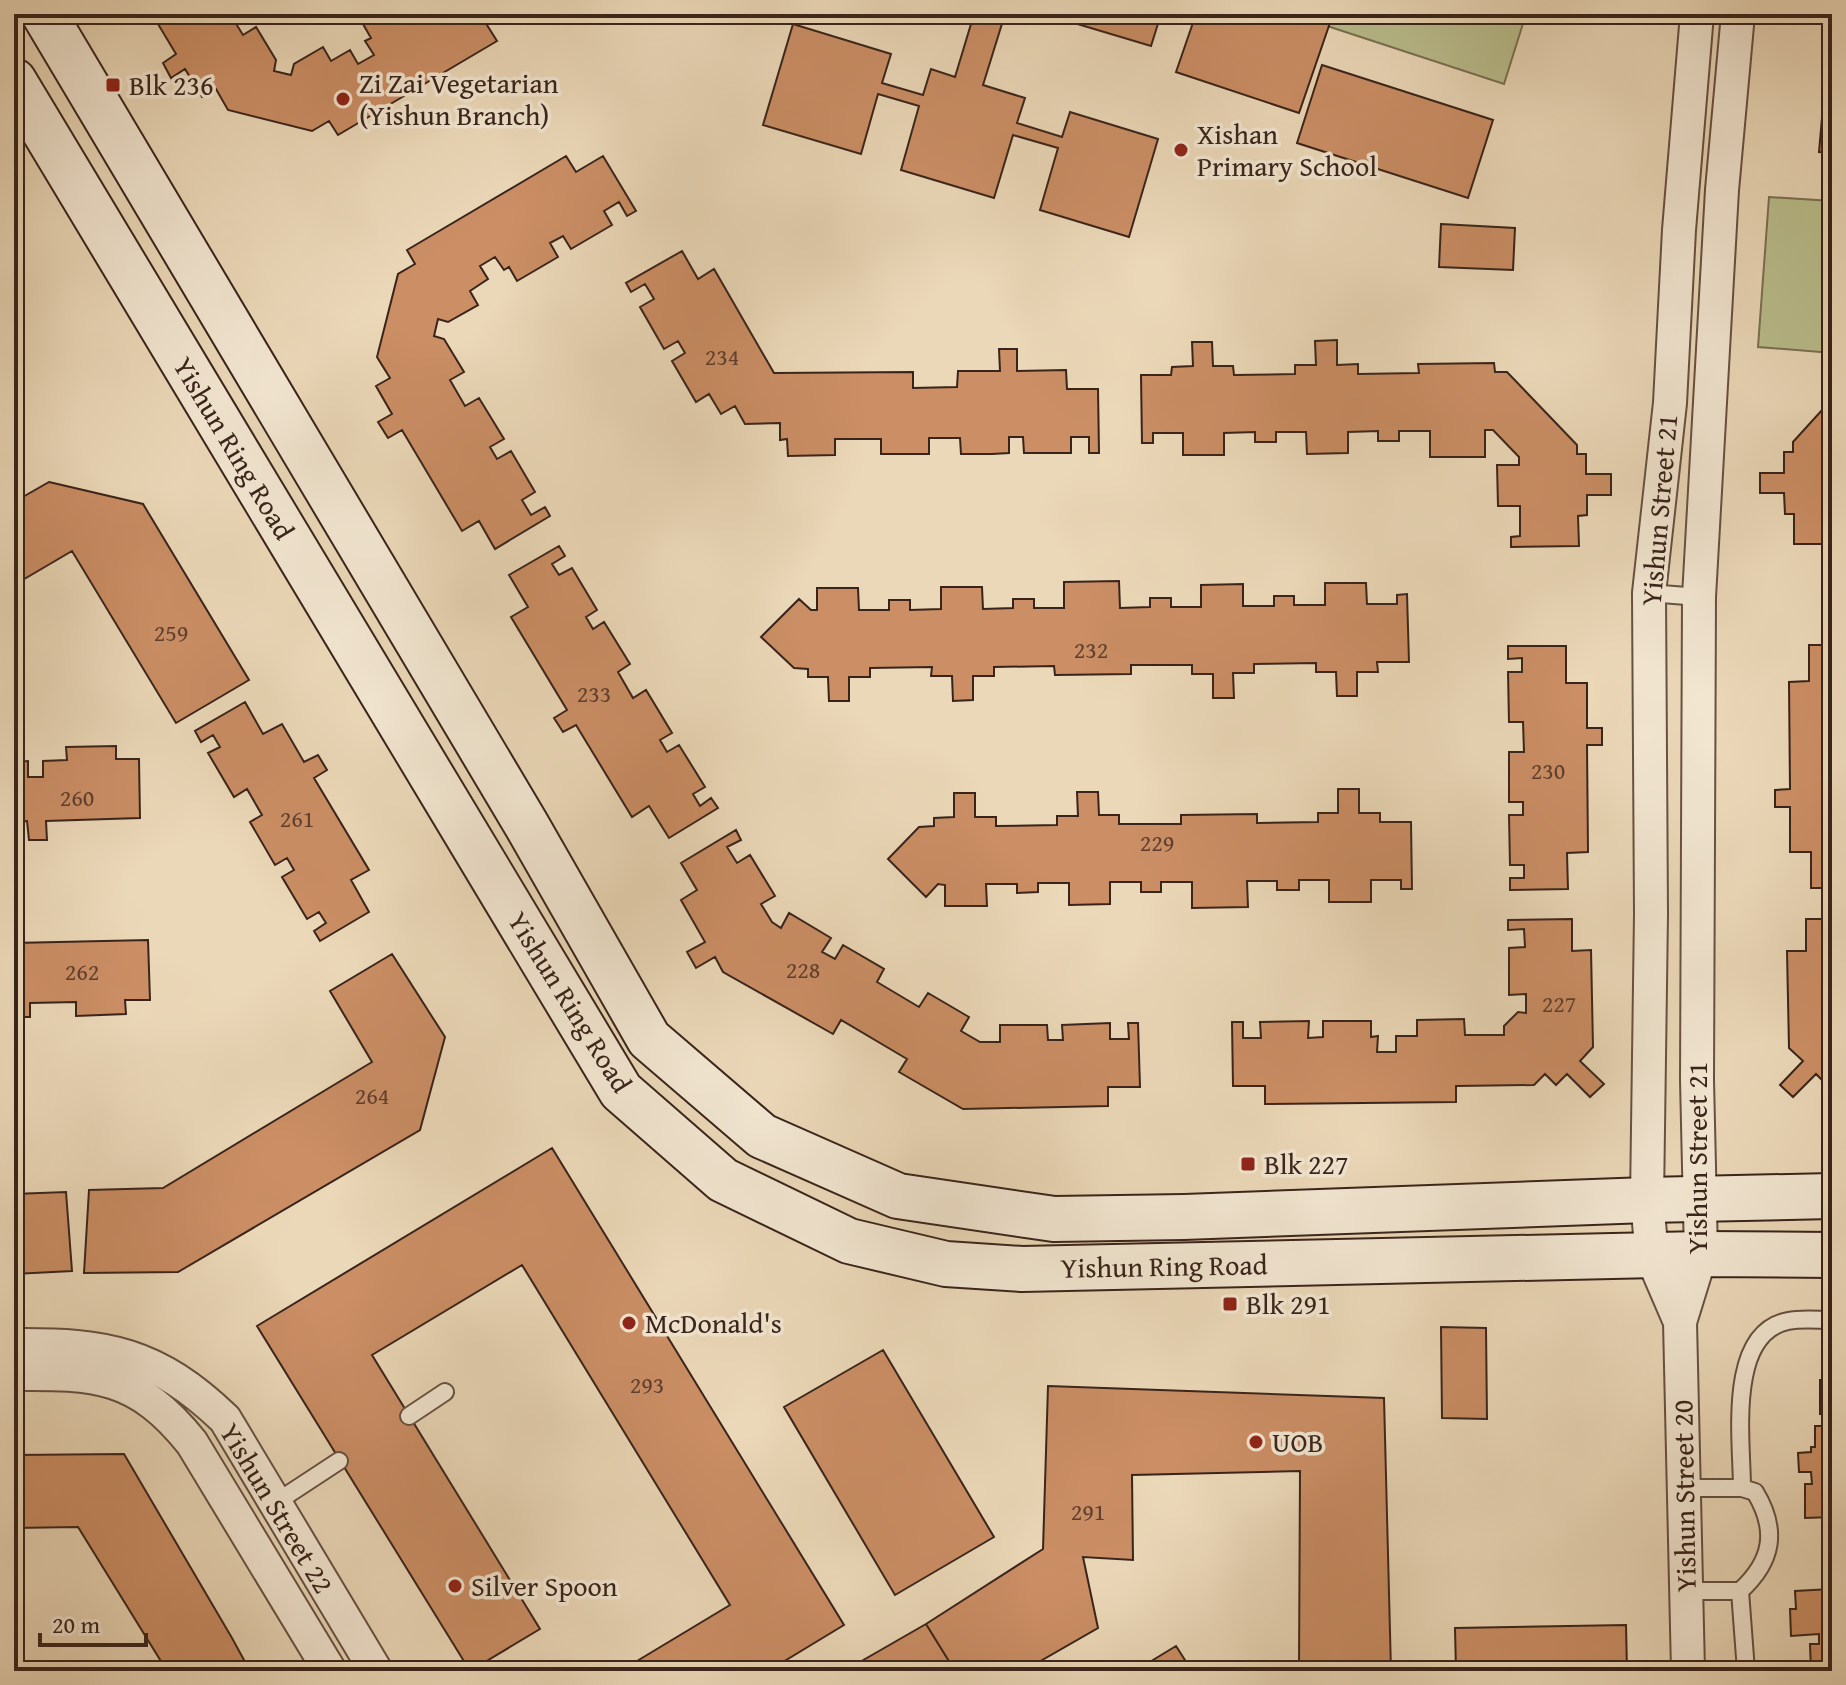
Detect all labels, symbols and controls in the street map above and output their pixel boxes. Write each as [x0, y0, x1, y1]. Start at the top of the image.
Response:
place label: Zi Zai Vegetarian (Yishun Branch) [359, 62, 559, 135]
place label: Blk 236 [129, 64, 214, 105]
marker: Blk 236 [104, 76, 122, 94]
marker: Zi Zai Vegetarian (Yishun Branch) [334, 90, 352, 108]
place label: Xishan Primary School [1197, 113, 1377, 186]
marker: Xishan Primary School [1172, 141, 1190, 159]
house number: 234 [705, 339, 739, 374]
street label: Yishun Ring Road [164, 348, 305, 547]
street label: Yishun Street 21 [1630, 412, 1687, 608]
house number: 259 [154, 615, 188, 650]
house number: 232 [1074, 632, 1108, 667]
house number: 233 [577, 676, 611, 711]
house number: 230 [1531, 753, 1565, 788]
house number: 260 [60, 780, 94, 815]
house number: 261 [280, 801, 314, 836]
house number: 229 [1140, 825, 1174, 860]
street label: Yishun Ring Road [498, 903, 643, 1100]
house number: 228 [786, 952, 820, 987]
house number: 262 [65, 954, 99, 989]
house number: 227 [1542, 986, 1576, 1021]
street label: Yishun Street 21 [1676, 1062, 1717, 1254]
house number: 264 [355, 1078, 389, 1113]
place label: Blk 227 [1264, 1143, 1349, 1184]
marker: Blk 227 [1239, 1155, 1257, 1173]
street label: Yishun Ring Road [1060, 1243, 1268, 1288]
place label: Blk 291 [1246, 1283, 1331, 1324]
marker: Blk 291 [1221, 1295, 1239, 1313]
place label: McDonald's [645, 1302, 782, 1343]
marker: McDonald's [620, 1314, 638, 1332]
house number: 293 [630, 1367, 664, 1402]
street label: Yishun Street 20 [1661, 1399, 1706, 1593]
street label: Yishun Street 22 [210, 1415, 345, 1601]
place label: UOB [1272, 1421, 1323, 1462]
marker: UOB [1247, 1433, 1265, 1451]
house number: 291 [1071, 1494, 1105, 1529]
place label: Silver Spoon [471, 1565, 618, 1606]
marker: Silver Spoon [446, 1577, 464, 1595]
scale bar [40, 1597, 146, 1647]
text: 20 m [52, 1607, 100, 1642]

